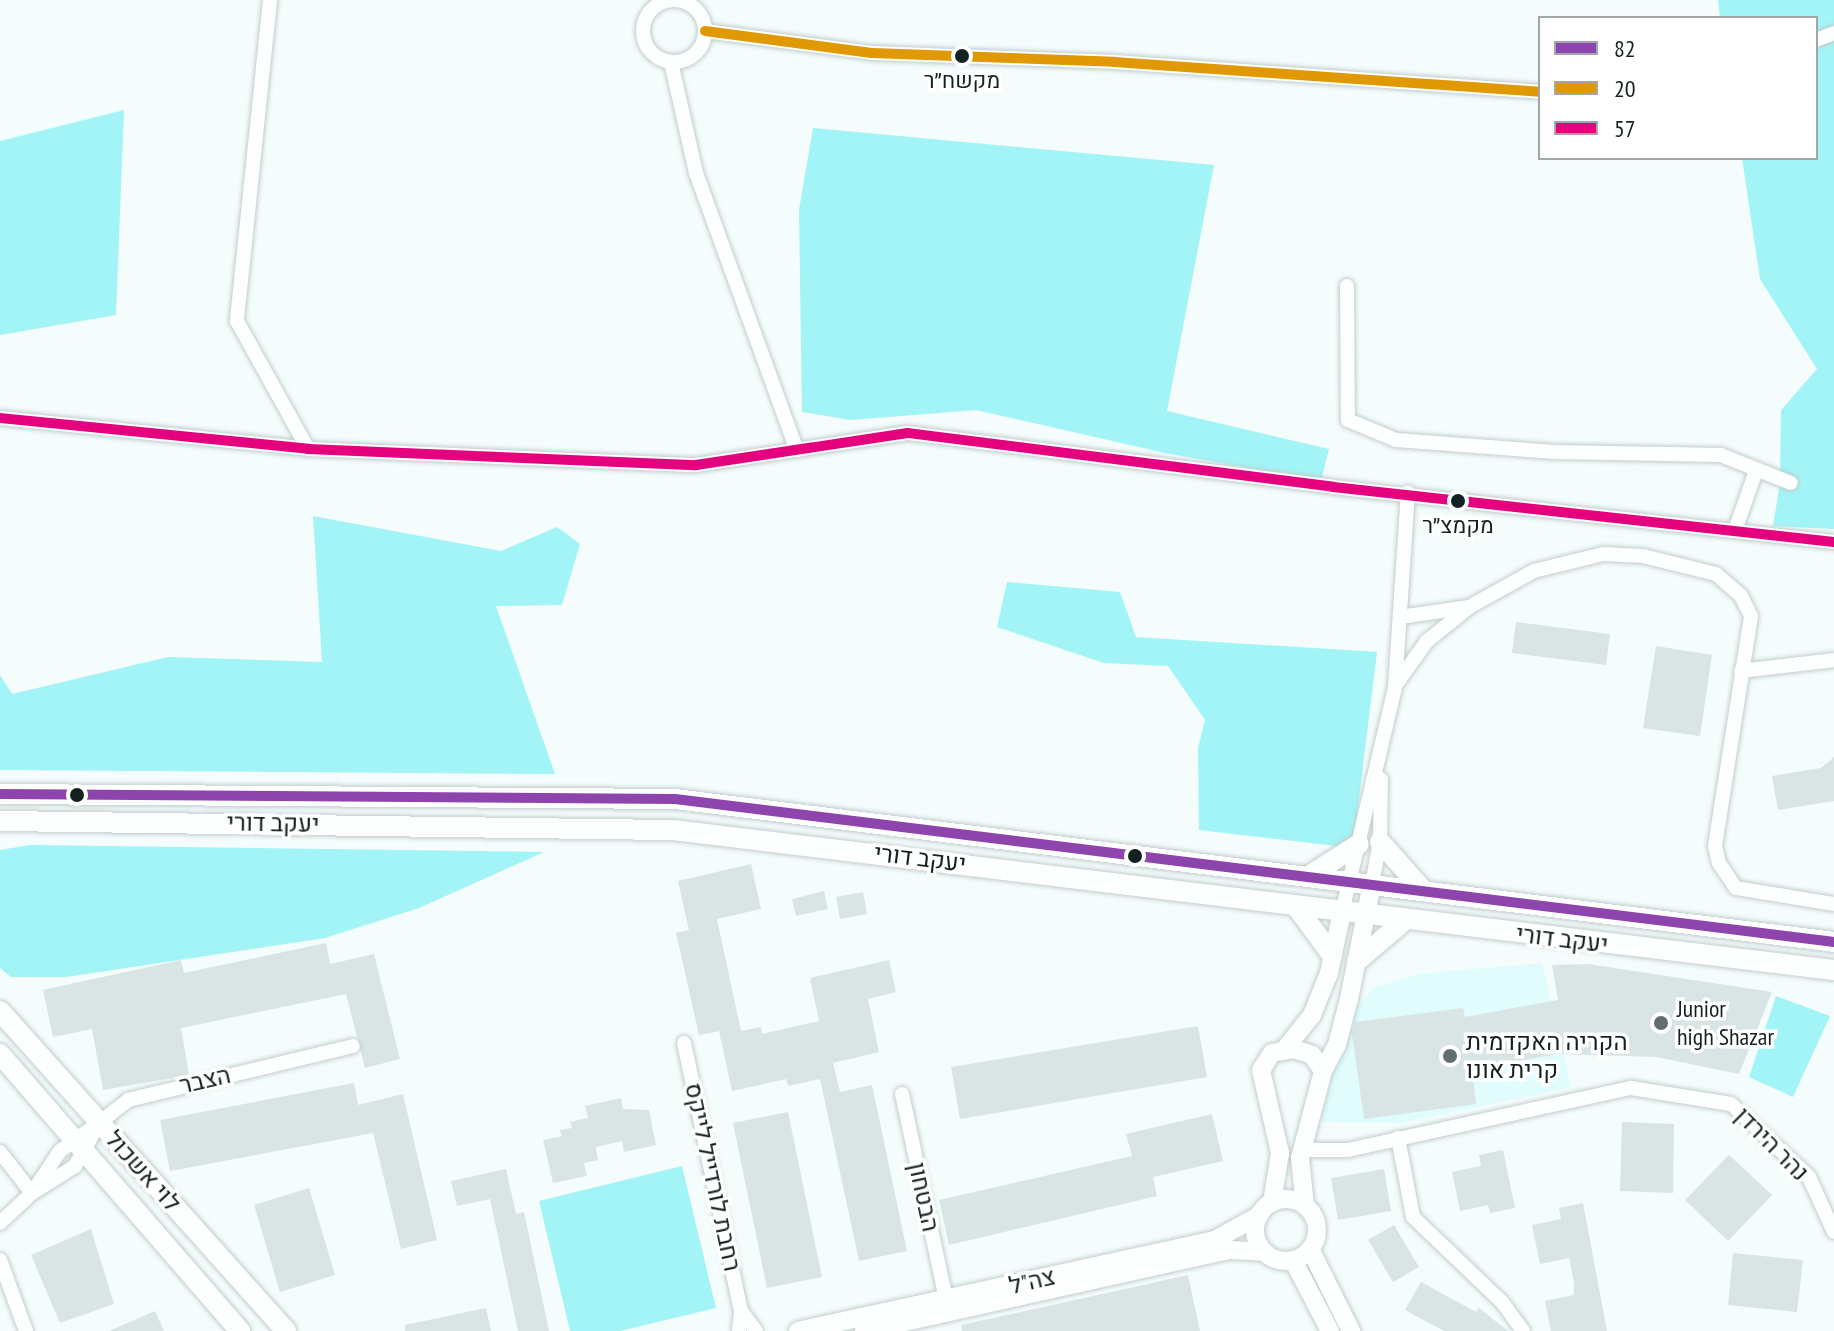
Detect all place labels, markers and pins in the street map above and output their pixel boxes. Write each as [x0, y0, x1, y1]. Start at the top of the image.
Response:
marker: מקשח״ר [954, 48, 970, 64]
place label: מקשח״ר [924, 68, 1000, 94]
marker: מקמצ״ר [1450, 493, 1466, 509]
place label: מקמצ״ר [1422, 513, 1494, 539]
unlabelled marker [69, 787, 85, 803]
unlabelled marker [1127, 848, 1143, 864]
place label: Junior high Shazar [1677, 995, 1774, 1051]
marker: Junior high Shazar [1652, 1014, 1670, 1032]
place label: הקריה האקדמית קרית אונו [1466, 1028, 1628, 1084]
marker: הקריה האקדמית קרית אונו [1441, 1047, 1459, 1065]

